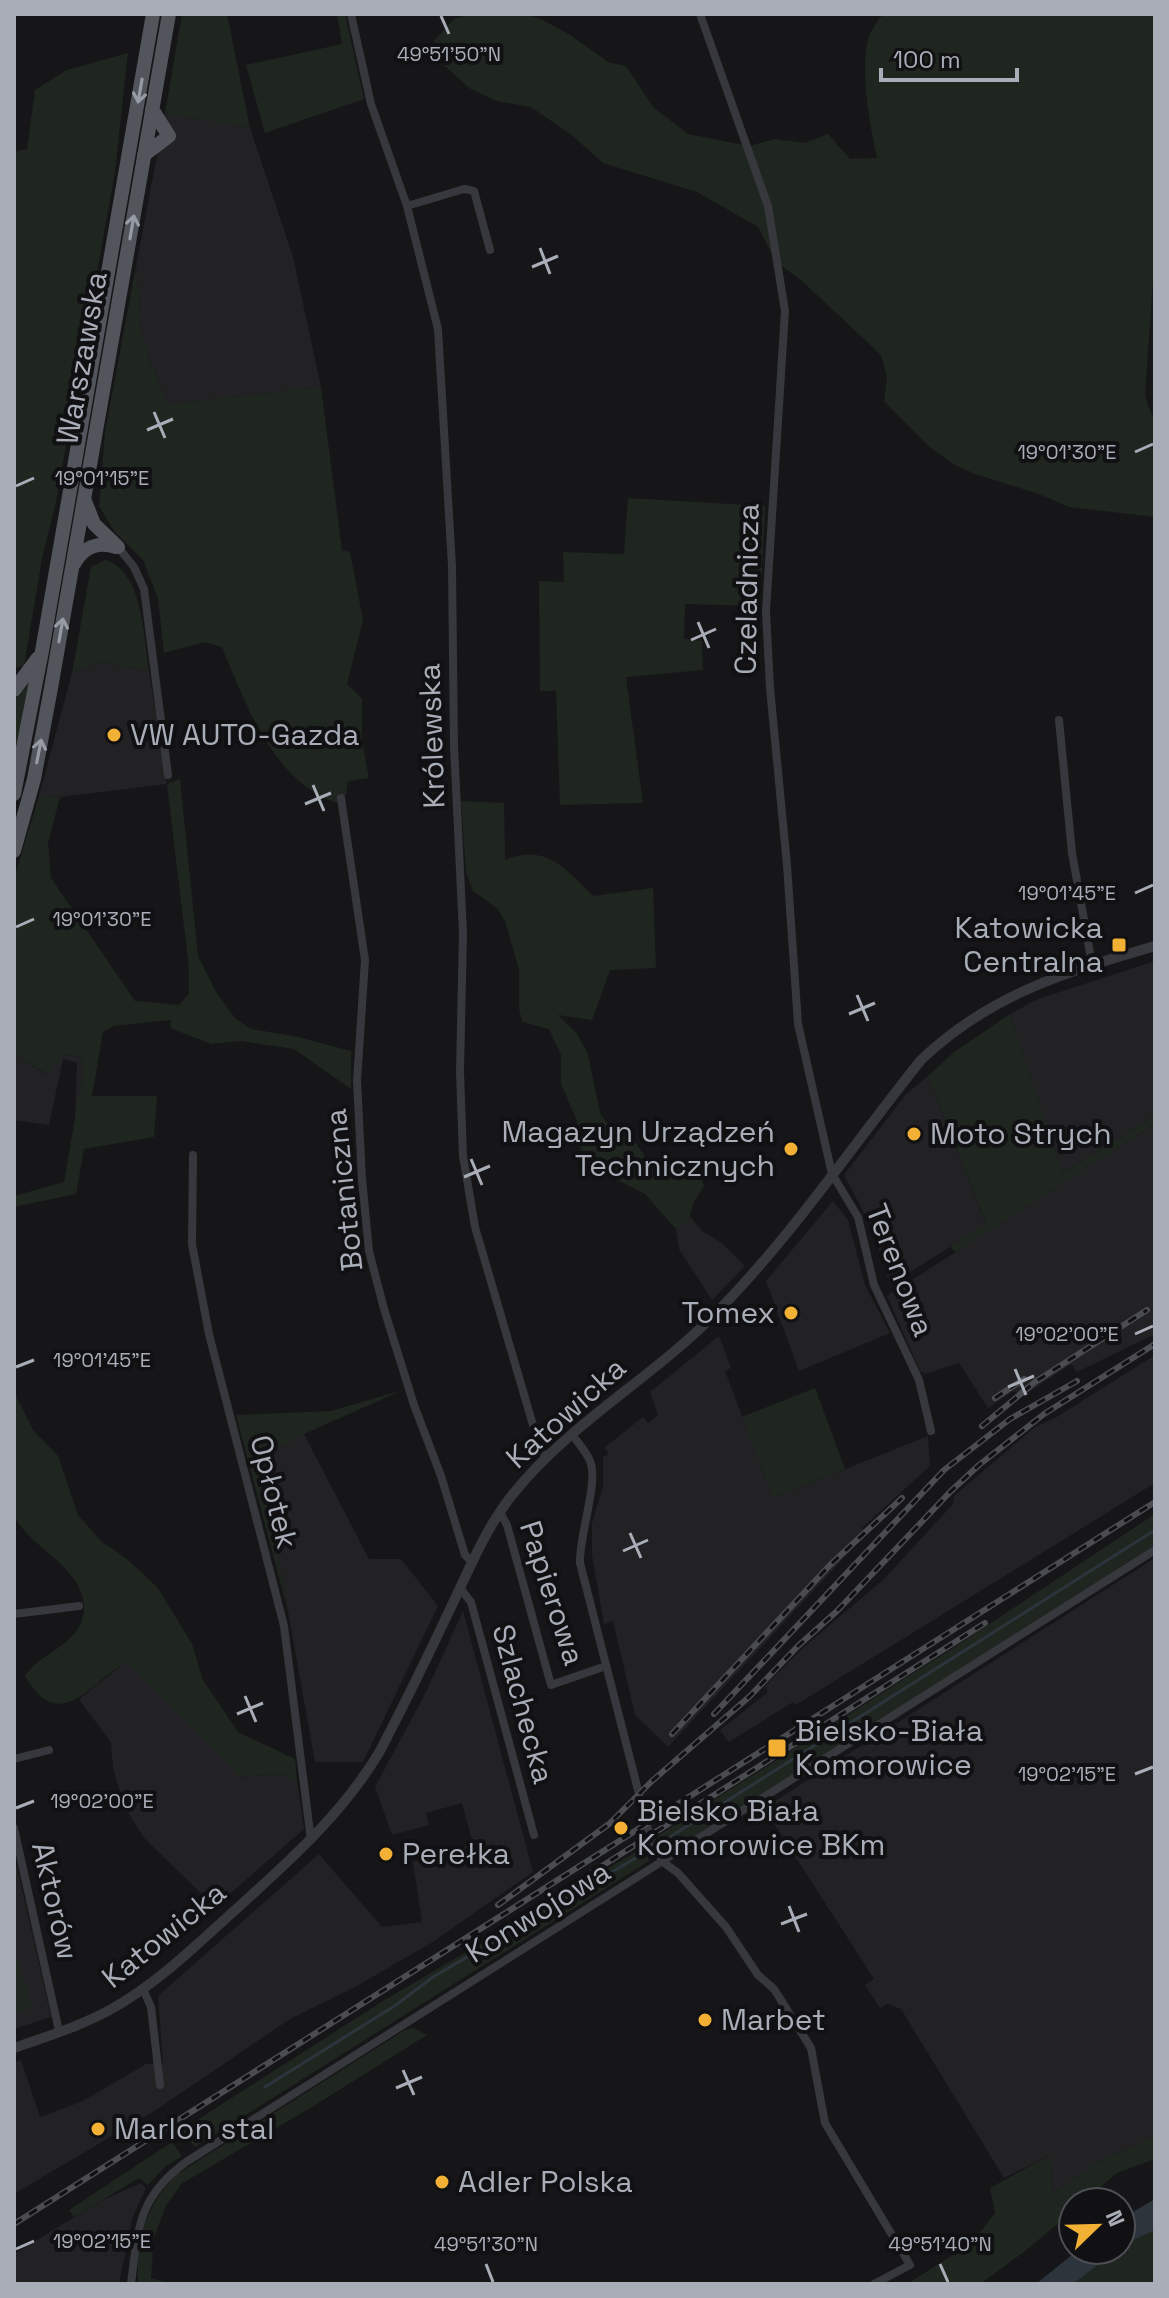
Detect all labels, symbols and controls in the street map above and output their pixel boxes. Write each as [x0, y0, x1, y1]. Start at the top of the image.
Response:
scale bar [881, 32, 1017, 82]
text: 49°51'50"N [397, 41, 501, 67]
text: 100 m [893, 44, 961, 75]
one-way arrow [131, 78, 146, 103]
one-way arrow [125, 215, 140, 240]
street label: Warszawska [47, 268, 116, 448]
text: 19°01'30"E [1017, 439, 1117, 465]
text: 19°01'15"E [55, 465, 149, 491]
street label: Czeladnicza [726, 503, 767, 675]
one-way arrow [55, 618, 70, 643]
street label: Królewska [409, 663, 454, 809]
place label: VW AUTO-Gazda [130, 715, 359, 754]
marker: VW AUTO-Gazda [105, 726, 123, 744]
one-way arrow [32, 739, 47, 765]
text: 19°01'45"E [1018, 880, 1116, 906]
text: 19°01'30"E [52, 906, 152, 932]
place label: Katowicka Centralna [955, 908, 1103, 981]
marker: Katowicka Centralna [1110, 936, 1128, 954]
street label: Botaniczna [316, 1107, 371, 1273]
place label: Magazyn Urządzeń Technicznych [501, 1112, 775, 1185]
place label: Moto Strych [930, 1114, 1112, 1153]
marker: Moto Strych [905, 1125, 923, 1143]
marker: Magazyn Urządzeń Technicznych [782, 1140, 800, 1158]
street label: Terenowa [857, 1198, 944, 1342]
place label: Tomex [681, 1293, 775, 1332]
marker: Tomex [782, 1304, 800, 1322]
text: 19°02'00"E [1015, 1321, 1119, 1347]
text: 19°01'45"E [53, 1347, 151, 1373]
street label: Katowicka [497, 1348, 634, 1477]
street label: Opłotek [242, 1431, 307, 1553]
street label: Papierowa [511, 1516, 594, 1670]
street label: Szlachecka [484, 1620, 563, 1788]
place label: Bielsko-Biała Komorowice [795, 1711, 983, 1784]
marker: Bielsko-Biała Komorowice [766, 1737, 788, 1759]
text: 19°02'15"E [1018, 1761, 1116, 1787]
text: 19°02'00"E [50, 1788, 154, 1814]
place label: Bielsko Biała Komorowice BKm [637, 1791, 885, 1864]
marker: Bielsko Biała Komorowice BKm [612, 1819, 630, 1837]
place label: Perełka [402, 1834, 510, 1873]
street label: Aktorów [23, 1838, 88, 1964]
marker: Perełka [377, 1845, 395, 1863]
street label: Konwojowa [458, 1852, 617, 1971]
street label: Katowicka [94, 1873, 234, 1996]
place label: Marbet [721, 2000, 826, 2039]
marker: Marbet [696, 2011, 714, 2029]
place label: Marlon stal [114, 2109, 274, 2148]
marker: Marlon stal [89, 2120, 107, 2138]
place label: Adler Polska [458, 2162, 633, 2201]
marker: Adler Polska [433, 2173, 451, 2191]
north arrow [1057, 2186, 1137, 2266]
text: N [1100, 2206, 1131, 2230]
text: 19°02'15"E [53, 2228, 151, 2254]
text: 49°51'30"N [434, 2231, 538, 2257]
text: 49°51'40"N [888, 2231, 992, 2257]

